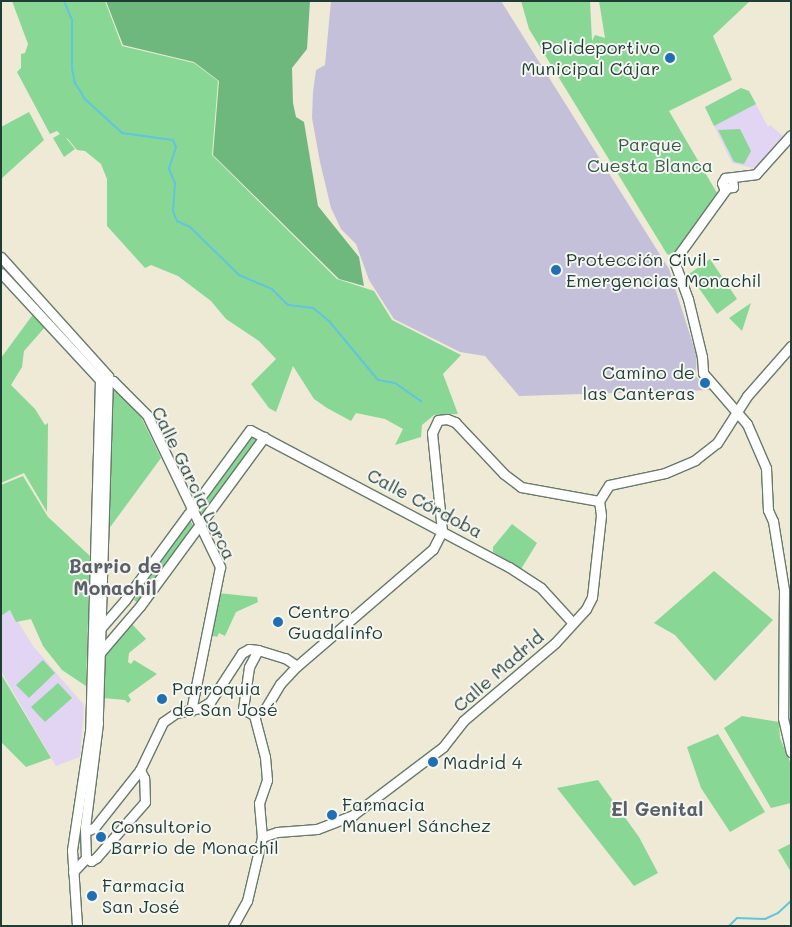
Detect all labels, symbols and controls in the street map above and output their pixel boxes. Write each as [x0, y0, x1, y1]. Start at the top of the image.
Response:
place label: Polideportivo Municipal Cájar [521, 37, 660, 80]
marker: Polideportivo Municipal Cájar [664, 52, 676, 64]
park label: Parque Cuesta Blanca [587, 134, 713, 176]
place label: Protección Civil - Emergencias Monachil [566, 249, 761, 292]
marker: Protección Civil - Emergencias Monachil [550, 264, 562, 276]
place label: Camino de las Canteras [583, 362, 695, 404]
marker: Camino de las Canteras [699, 377, 711, 389]
street label: Calle García Lorca [148, 403, 240, 563]
street label: Calle Córdoba [364, 464, 486, 542]
district label: Barrio de Monachil [69, 555, 161, 599]
place label: Centro Guadalinfo [288, 601, 383, 644]
marker: Centro Guadalinfo [272, 616, 284, 628]
street label: Calle Madrid [448, 626, 548, 716]
place label: Parroquia de San José [172, 678, 278, 721]
marker: Parroquia de San José [156, 693, 168, 705]
place label: Madrid 4 [443, 751, 522, 773]
marker: Madrid 4 [427, 756, 439, 768]
place label: Farmacia Manuerl Sánchez [342, 794, 491, 836]
district label: El Genital [611, 798, 703, 820]
marker: Farmacia Manuerl Sánchez [326, 809, 338, 821]
place label: Consultorio Barrio de Monachil [111, 816, 279, 859]
marker: Consultorio Barrio de Monachil [95, 831, 107, 843]
place label: Farmacia San José [102, 875, 185, 918]
marker: Farmacia San José [86, 890, 98, 902]

